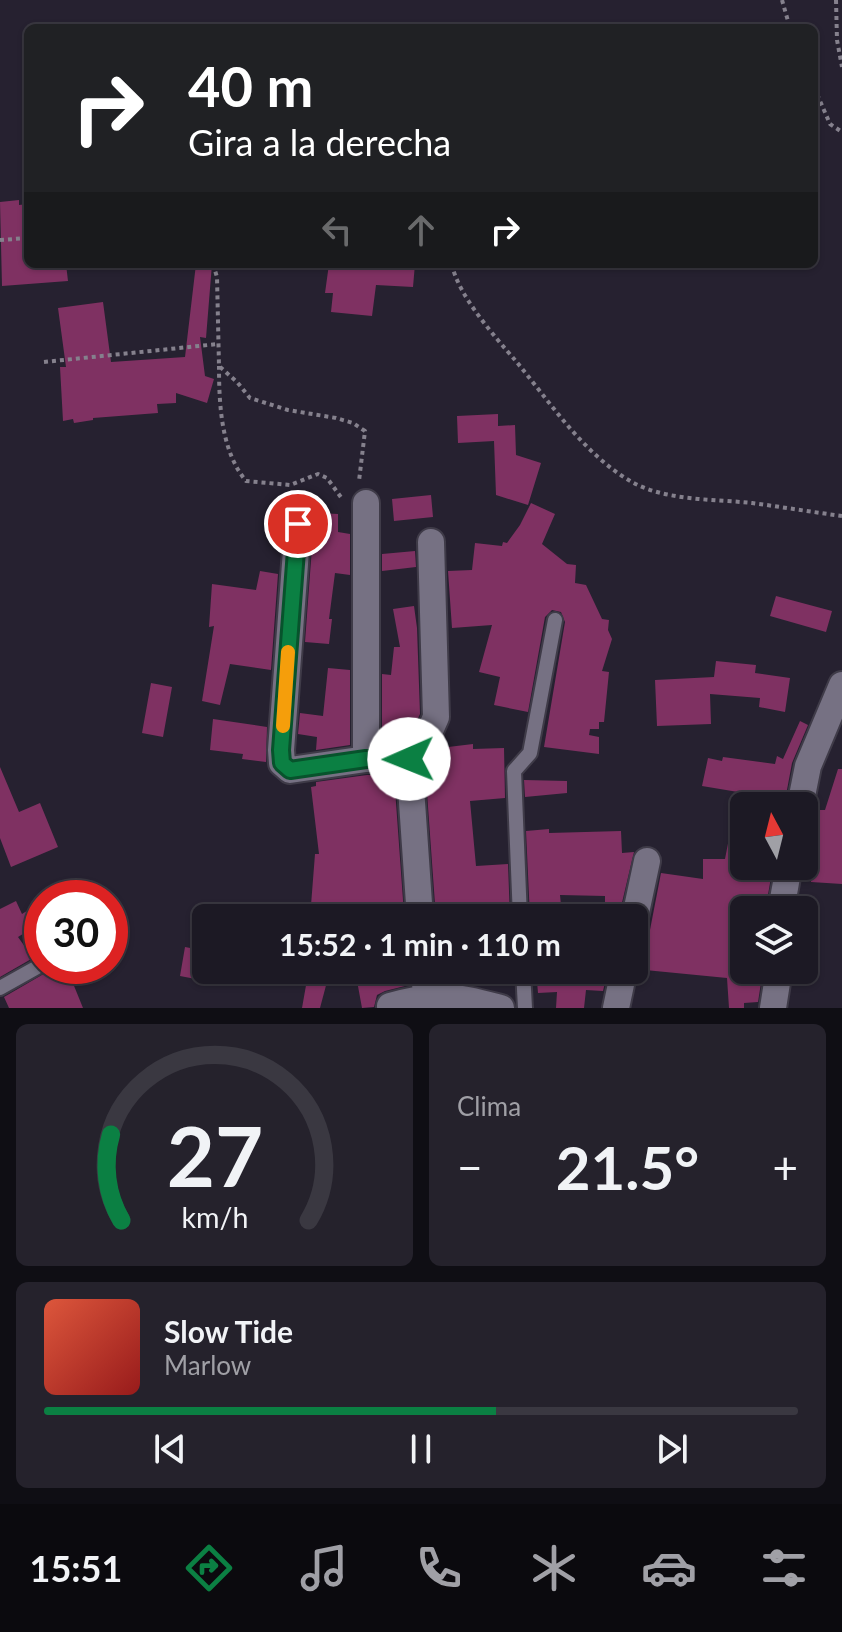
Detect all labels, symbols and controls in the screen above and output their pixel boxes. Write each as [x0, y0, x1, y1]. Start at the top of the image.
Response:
text: 40 m [188, 52, 313, 119]
icon: right [56, 56, 160, 160]
text: Gira a la derecha [188, 120, 451, 164]
icon: left [315, 208, 359, 252]
icon: ahead [399, 208, 443, 252]
icon: right [483, 208, 527, 252]
pin [264, 490, 332, 558]
icon: arrive [276, 502, 320, 546]
position arrow [367, 717, 451, 801]
north arrow [730, 792, 818, 880]
map controls [730, 792, 818, 984]
speed limit sign: 30 [24, 880, 128, 984]
button: layers [730, 896, 818, 984]
text: 15:52 · 1 min · 110 m [279, 926, 561, 962]
text: Clima [457, 1090, 521, 1122]
text: 27 [166, 1105, 263, 1205]
text: 21.5° [556, 1131, 699, 1203]
text: − [457, 1141, 483, 1193]
text: + [772, 1141, 798, 1193]
text: km/h [181, 1200, 248, 1234]
text: Slow Tide [164, 1313, 293, 1349]
text: Marlow [164, 1349, 251, 1381]
icon: previous [148, 1427, 192, 1471]
icon: pause [399, 1427, 443, 1471]
icon: next [650, 1427, 694, 1471]
icon: directions [181, 1540, 237, 1596]
icon: music [296, 1540, 352, 1596]
icon: phone [411, 1540, 467, 1596]
icon: climate [526, 1540, 582, 1596]
icon: car [641, 1540, 697, 1596]
icon: filters [756, 1540, 812, 1596]
text: 15:51 [30, 1546, 122, 1590]

